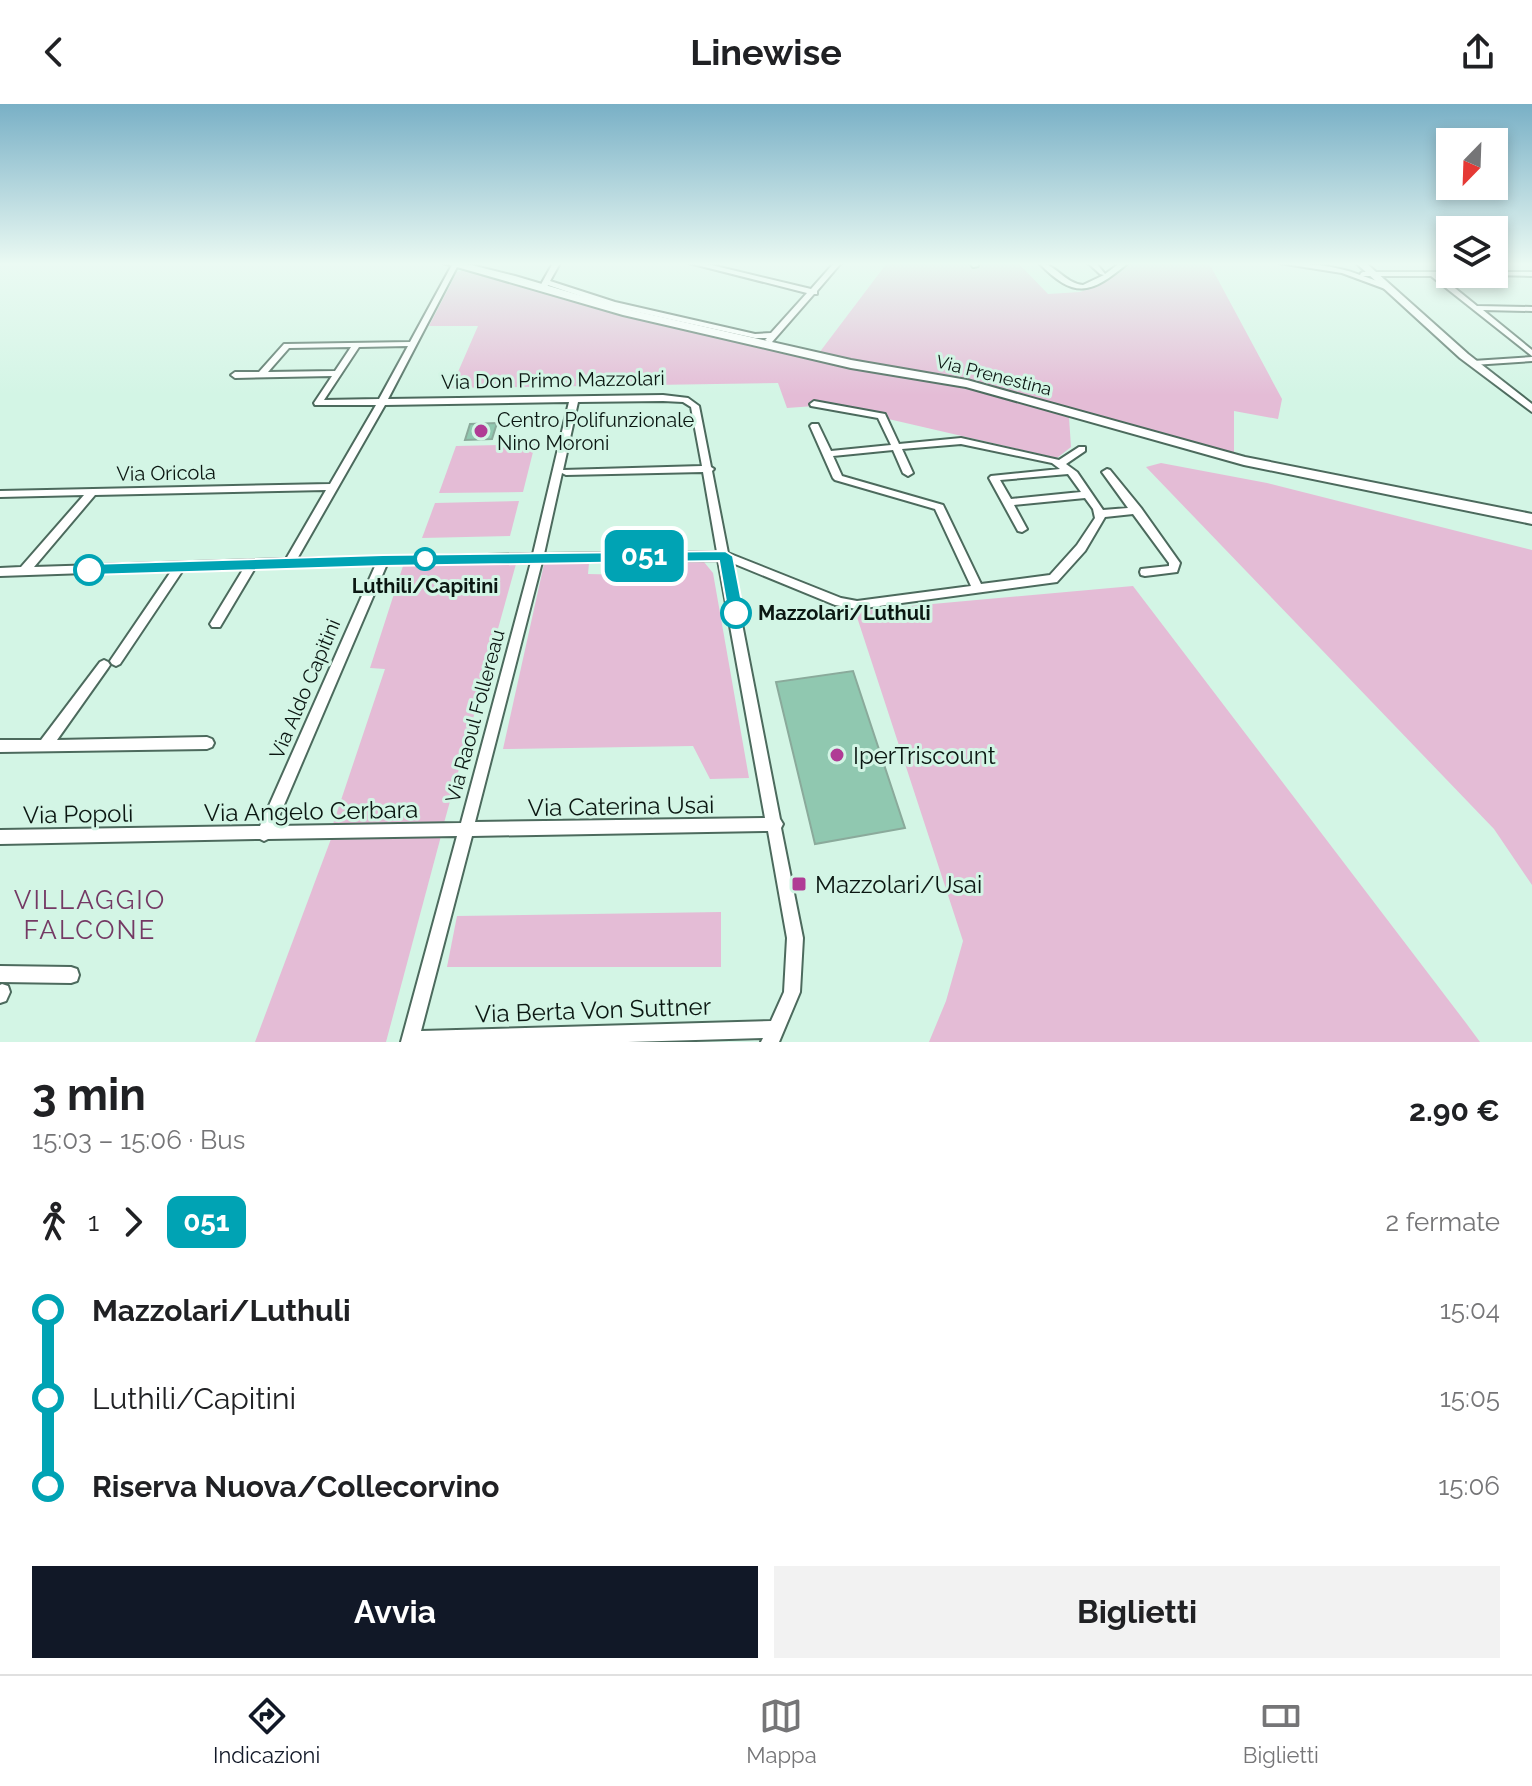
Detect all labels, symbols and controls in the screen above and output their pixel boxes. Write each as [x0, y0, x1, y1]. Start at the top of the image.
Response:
icon: back [32, 30, 76, 74]
icon: share [1456, 30, 1500, 74]
text: Linewise [690, 31, 842, 73]
north arrow [1436, 128, 1508, 200]
map controls [1436, 128, 1508, 288]
button: layers [1436, 216, 1508, 288]
street label: Via Prenestina [934, 350, 1054, 400]
street label: Via Don Primo Mazzolari [441, 366, 665, 394]
place label: Centro Polifunzionale Nino Moroni [497, 408, 695, 455]
marker: Centro Polifunzionale Nino Moroni [472, 422, 490, 440]
street label: Via Oricola [116, 460, 216, 486]
line badge: 051 [598, 530, 690, 582]
text: 051 [621, 539, 667, 572]
marker: Luthili/Capitini [414, 548, 436, 570]
unlabelled marker [74, 555, 104, 585]
place label: Luthili/Capitini [352, 574, 498, 598]
marker: Mazzolari/Luthuli [721, 598, 751, 628]
place label: Mazzolari/Luthuli [758, 601, 931, 625]
street label: Via Aldo Capitini [265, 615, 345, 763]
street label: Via Raoul Follereau [440, 627, 510, 805]
place label: IperTriscount [853, 741, 996, 770]
marker: IperTriscount [828, 746, 846, 764]
street label: Via Caterina Usai [527, 790, 715, 822]
street label: Via Angelo Cerbara [204, 795, 418, 827]
street label: Via Popoli [22, 799, 134, 829]
place label: Mazzolari/Usai [815, 870, 982, 899]
marker: Mazzolari/Usai [790, 875, 808, 893]
district label: VILLAGGIO FALCONE [14, 885, 166, 945]
street label: Via Berta Von Suttner [474, 991, 712, 1029]
text: 3 min [32, 1069, 146, 1120]
text: 2.90 € [1409, 1093, 1500, 1128]
text: 15:03 – 15:06 · Bus [32, 1125, 245, 1155]
icon: walk [32, 1200, 76, 1244]
icon: forward [111, 1200, 155, 1244]
text: 051 [183, 1205, 230, 1238]
text: 1 [88, 1207, 99, 1237]
text: 2 fermate [1386, 1207, 1500, 1237]
text: Mazzolari/Luthuli [92, 1293, 351, 1328]
text: 15:04 [1440, 1295, 1500, 1325]
text: Luthili/Capitini [92, 1381, 296, 1416]
text: 15:05 [1440, 1383, 1500, 1413]
text: Riserva Nuova/Collecorvino [92, 1469, 499, 1504]
text: 15:06 [1438, 1471, 1500, 1501]
button: Avvia [32, 1566, 758, 1658]
button: Biglietti [774, 1566, 1500, 1658]
tab: Indicazioni [213, 1694, 320, 1768]
tab: Mappa [746, 1694, 817, 1768]
tab: Biglietti [1243, 1694, 1319, 1768]

